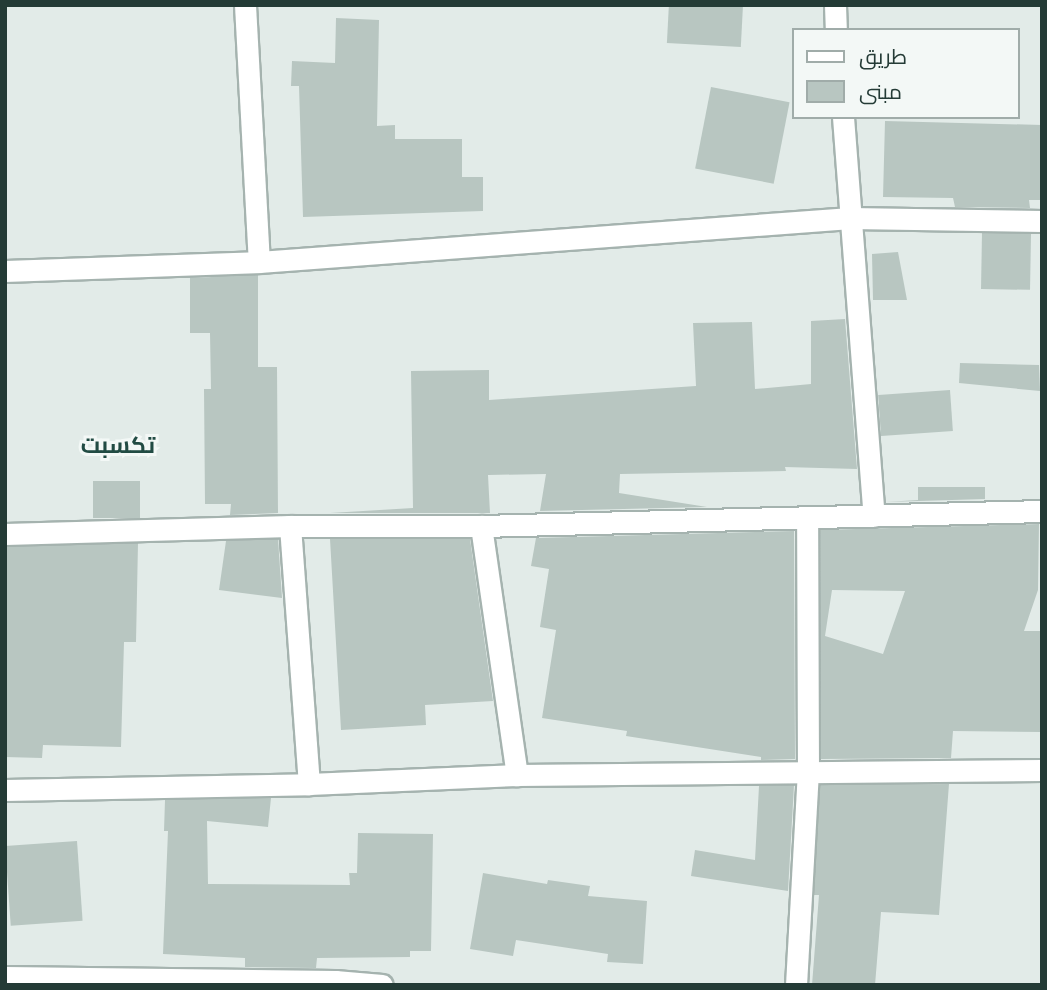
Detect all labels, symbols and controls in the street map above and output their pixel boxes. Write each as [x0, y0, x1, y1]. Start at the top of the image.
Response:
legend [792, 28, 1019, 119]
text: طريق [859, 43, 907, 70]
text: مبنى [859, 78, 902, 105]
district label: تكسبت [81, 431, 155, 459]

